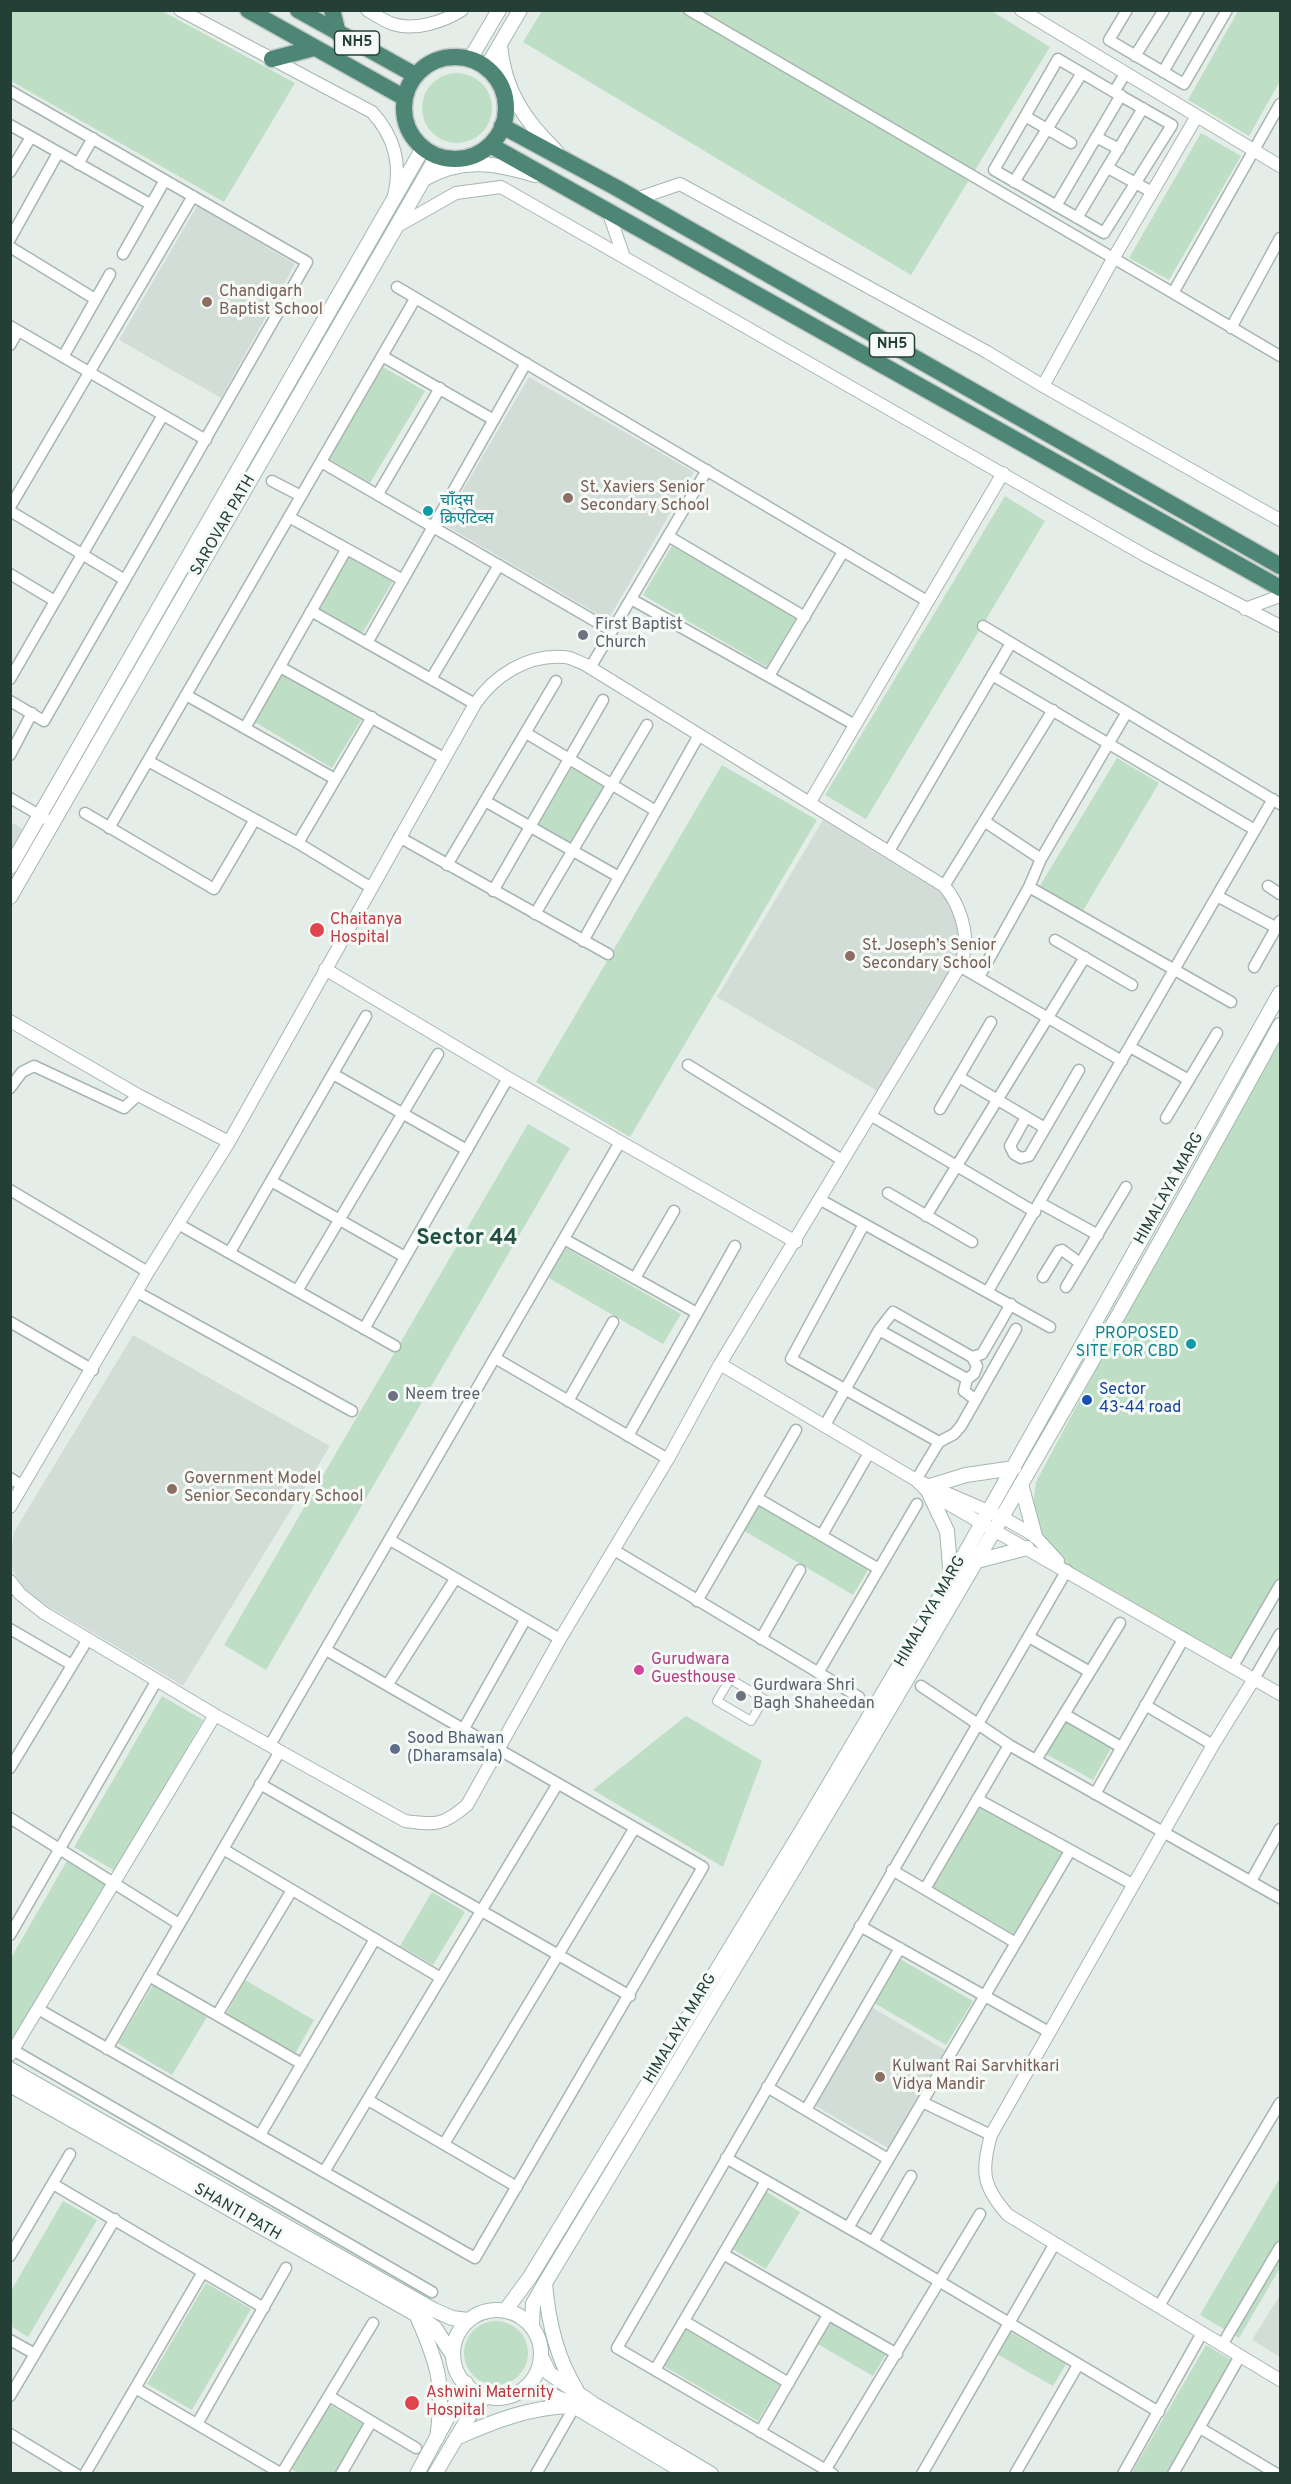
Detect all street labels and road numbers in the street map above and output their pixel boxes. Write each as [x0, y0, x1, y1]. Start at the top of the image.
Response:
road number: NH5 [334, 31, 380, 55]
road number: NH5 [870, 333, 914, 357]
street label: SAROVAR PATH [187, 472, 261, 580]
street label: HIMALAYA MARG [1131, 1130, 1209, 1248]
street label: HIMALAYA MARG [891, 1553, 971, 1671]
street label: HIMALAYA MARG [640, 1970, 722, 2088]
street label: SHANTI PATH [190, 2180, 284, 2246]

